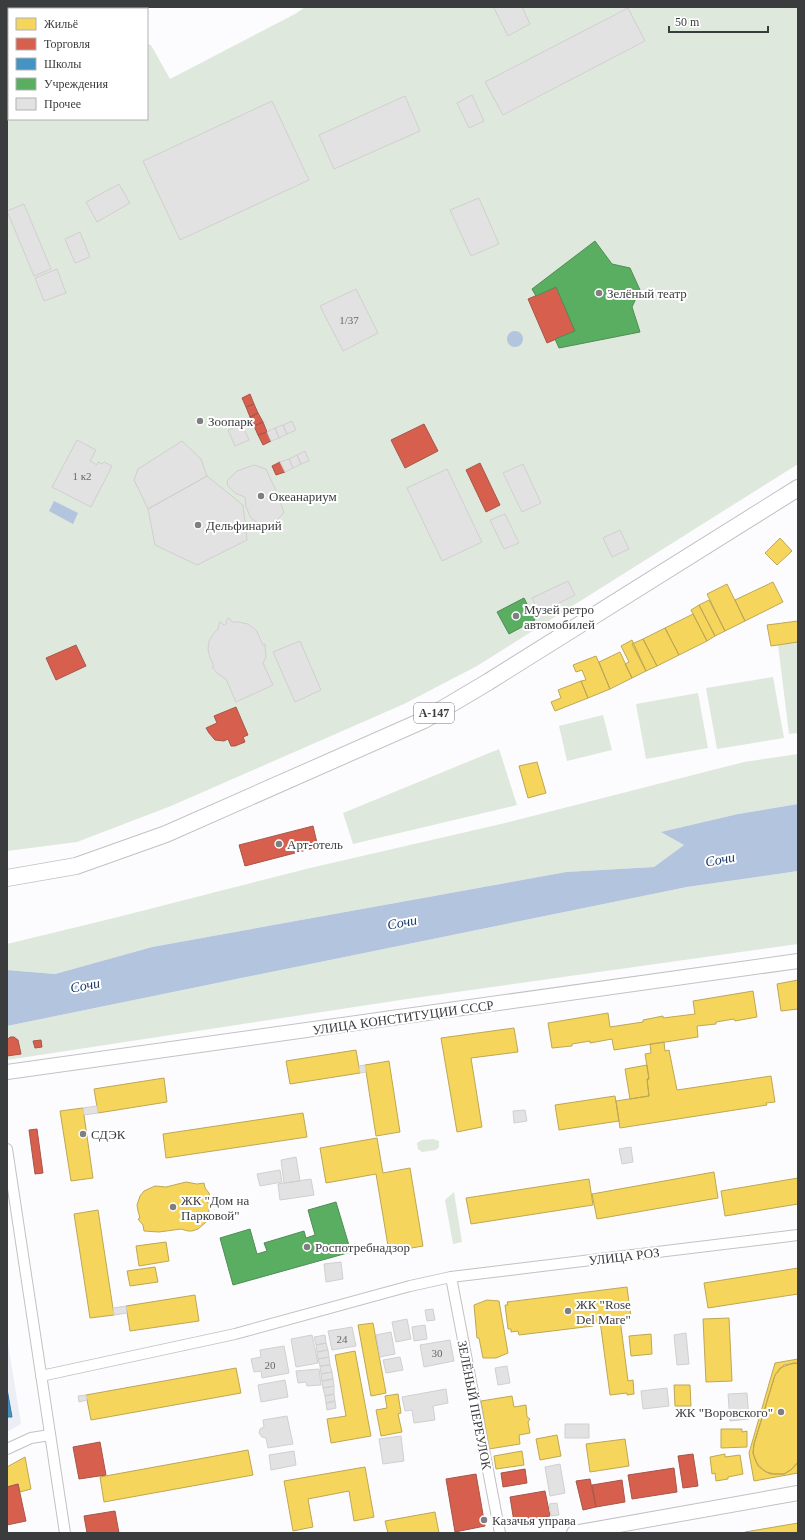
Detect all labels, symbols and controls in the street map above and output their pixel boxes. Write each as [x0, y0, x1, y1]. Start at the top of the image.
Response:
legend [8, 8, 148, 120]
scale bar [669, 8, 768, 34]
text: 50 m [675, 15, 700, 29]
text: Жильё [44, 17, 78, 31]
text: Торговля [44, 37, 91, 51]
text: Школы [44, 57, 81, 71]
text: Учреждения [44, 77, 108, 91]
text: Прочее [44, 97, 81, 111]
place label: Зелёный театр [607, 286, 687, 301]
marker: Зелёный театр [594, 288, 604, 298]
house number: 1/37 [339, 314, 359, 326]
place label: Зоопарк [208, 414, 254, 429]
marker: Зоопарк [195, 416, 205, 426]
house number: 1 к2 [72, 470, 92, 482]
place label: Океанариум [269, 489, 337, 504]
marker: Океанариум [256, 491, 266, 501]
place label: Дельфинарий [206, 518, 282, 533]
marker: Дельфинарий [193, 520, 203, 530]
place label: Музей ретро автомобилей [524, 602, 595, 632]
marker: Музей ретро автомобилей [511, 611, 521, 621]
road number: А-147 [414, 703, 454, 723]
place label: Арт-отель [287, 837, 343, 852]
marker: Арт-отель [274, 839, 284, 849]
water label: Сочи [704, 849, 736, 870]
water label: Сочи [386, 912, 418, 933]
water label: Сочи [69, 975, 101, 996]
street label: УЛИЦА КОНСТИТУЦИИ СССР [311, 997, 495, 1038]
place label: СДЭК [91, 1127, 126, 1142]
marker: СДЭК [78, 1129, 88, 1139]
place label: ЖК "Дом на Парковой" [181, 1193, 249, 1223]
marker: ЖК "Дом на Парковой" [168, 1202, 178, 1212]
place label: Роспотребнадзор [315, 1240, 410, 1255]
marker: Роспотребнадзор [302, 1242, 312, 1252]
street label: УЛИЦА РОЗ [588, 1245, 660, 1268]
place label: ЖК "Rose Del Mare" [576, 1297, 631, 1327]
marker: ЖК "Rose Del Mare" [563, 1306, 573, 1316]
house number: 24 [337, 1333, 348, 1345]
street label: ЗЕЛЁНЫЙ ПЕРЕУЛОК [455, 1339, 494, 1471]
house number: 30 [432, 1347, 443, 1359]
house number: 20 [265, 1359, 276, 1371]
place label: ЖК "Воровского" [675, 1405, 773, 1420]
marker: ЖК "Воровского" [776, 1407, 786, 1417]
place label: Казачья управа [492, 1513, 576, 1528]
marker: Казачья управа [479, 1515, 489, 1525]

